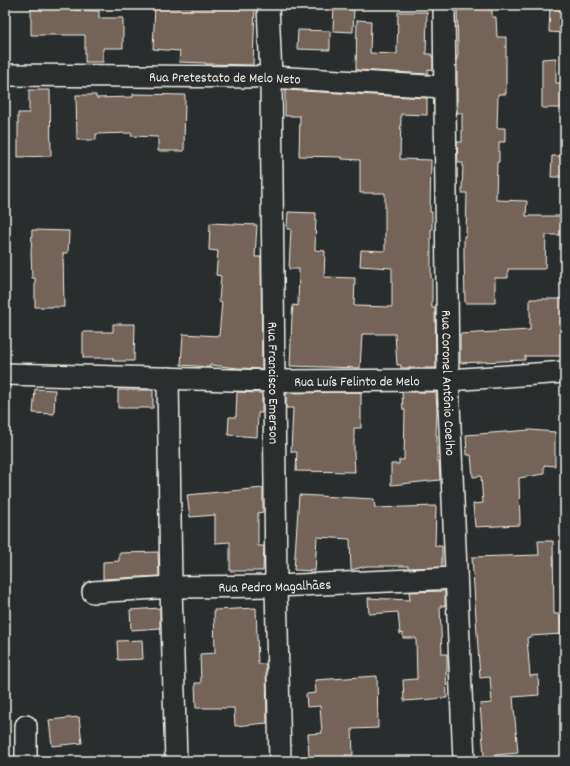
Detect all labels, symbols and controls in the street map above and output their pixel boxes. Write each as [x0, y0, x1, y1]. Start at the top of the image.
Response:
street label: Rua Pretestato de Melo Neto [149, 68, 301, 91]
street label: Rua Coronel Antônio Coelho [435, 310, 459, 456]
street label: Rua Francisco Emerson [261, 322, 283, 444]
street label: Rua Luís Felinto de Melo [294, 372, 420, 393]
street label: Rua Pedro Magalhães [218, 576, 332, 599]

